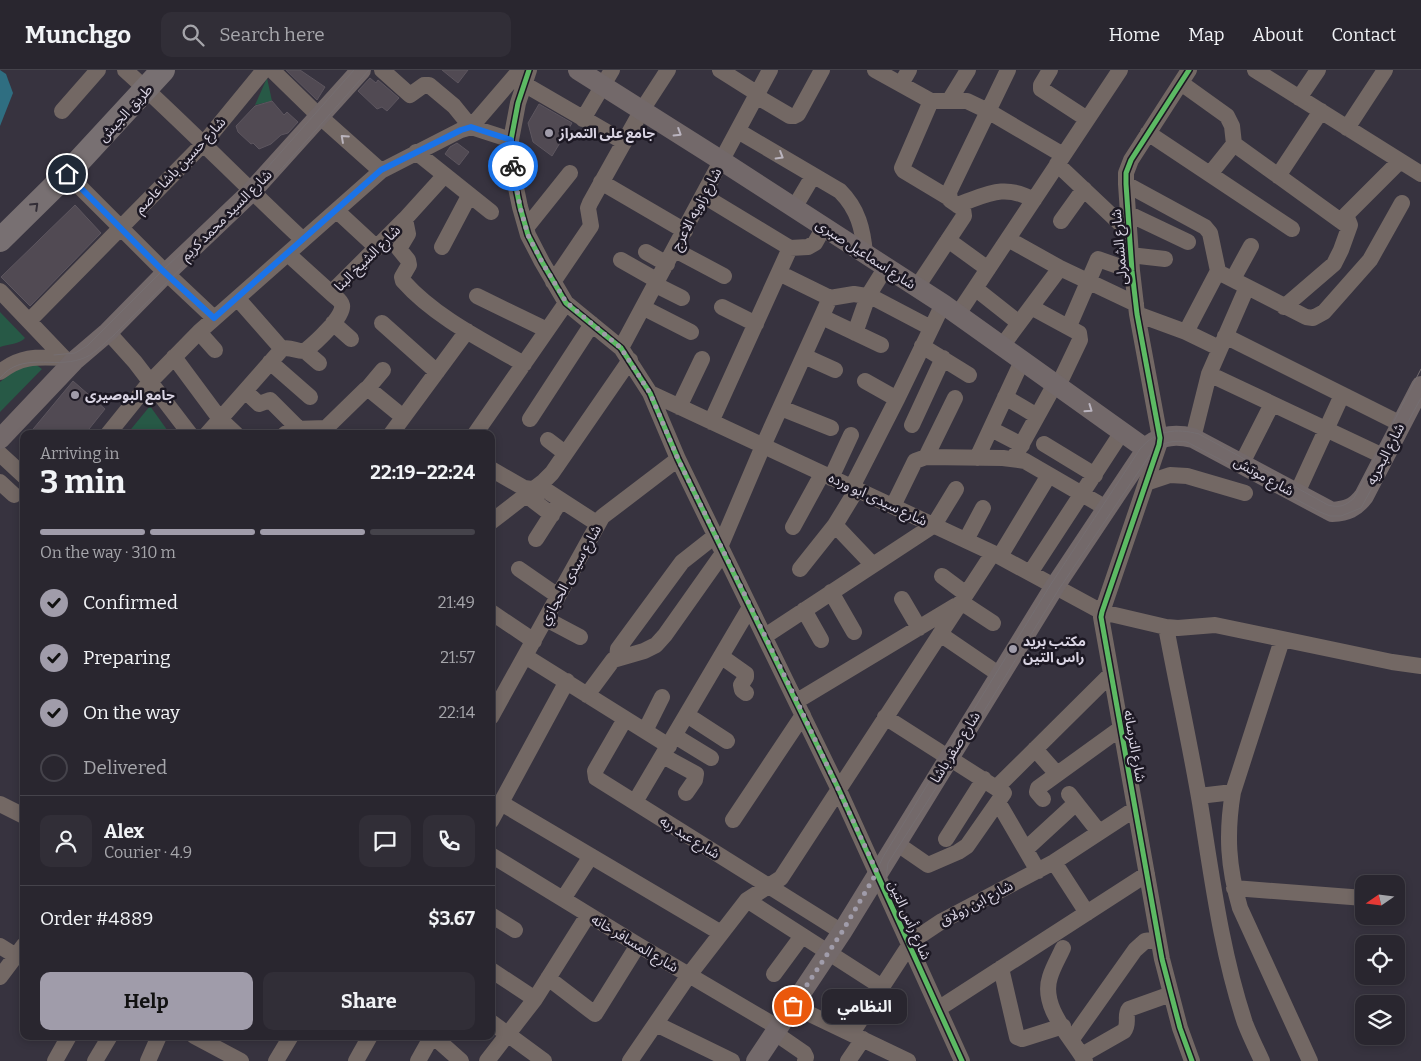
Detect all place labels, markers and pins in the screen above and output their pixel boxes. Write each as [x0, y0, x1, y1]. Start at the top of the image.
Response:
place label: جامع على التمراز [558, 125, 655, 143]
marker: جامع على التمراز [543, 127, 555, 139]
pin [46, 153, 88, 195]
place label: جامع البوصيرى [85, 387, 175, 405]
marker: جامع البوصيرى [69, 389, 81, 401]
place label: مكتب بريد راس التين [1023, 633, 1086, 666]
marker: مكتب بريد راس التين [1007, 643, 1019, 655]
pin [772, 985, 814, 1027]
callout: النظامي [823, 988, 908, 1024]

